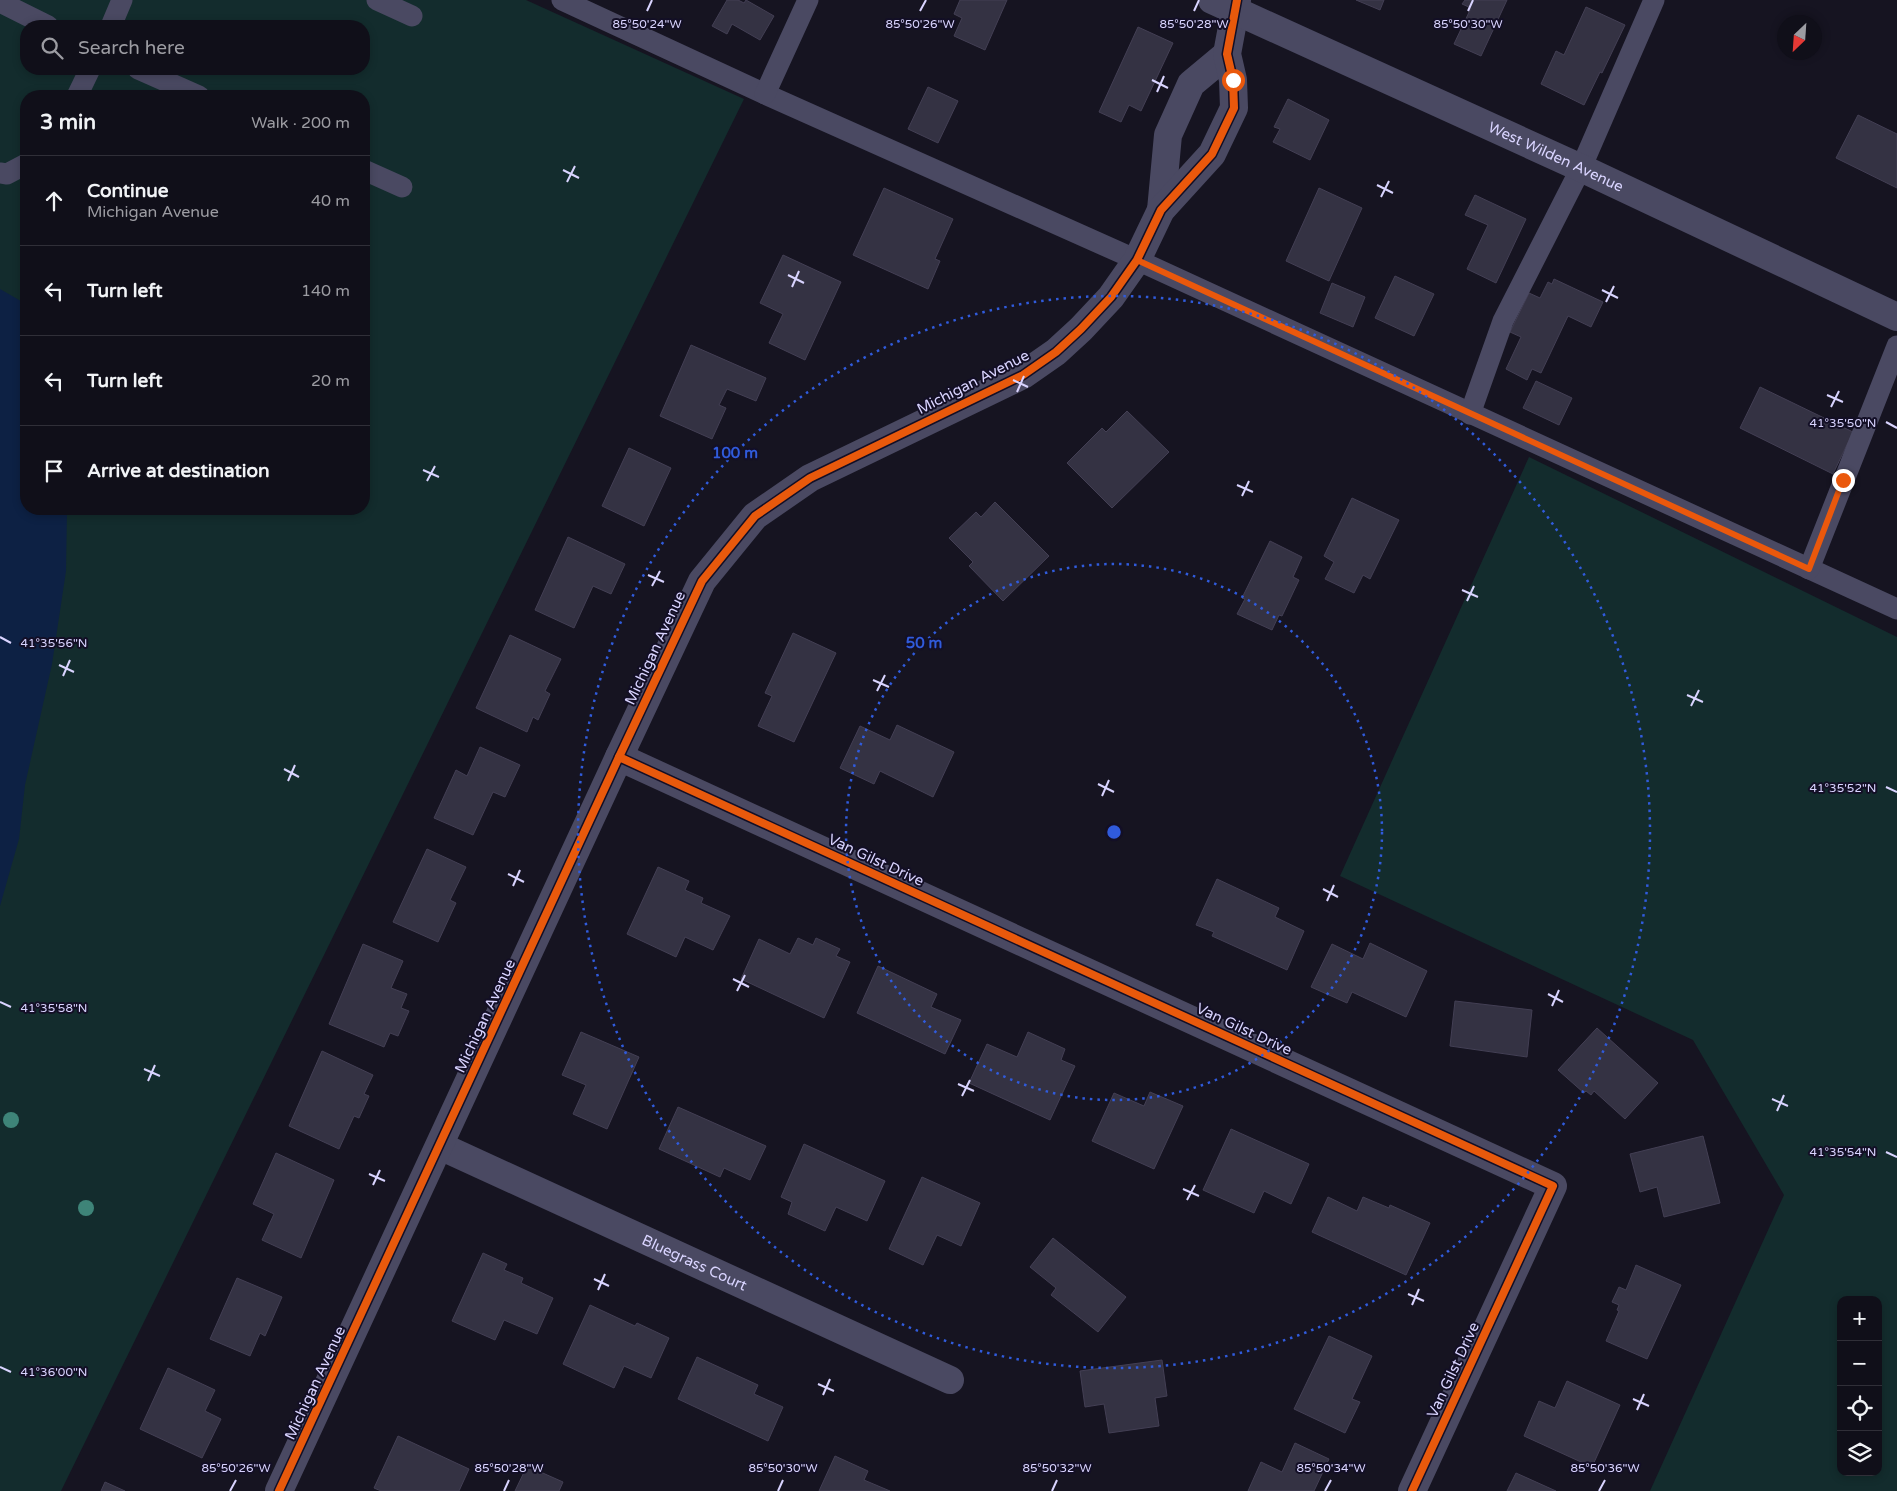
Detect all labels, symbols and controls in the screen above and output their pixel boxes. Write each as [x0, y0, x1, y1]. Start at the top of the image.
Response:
north arrow [1777, 15, 1822, 60]
text: 85°50'24"W [612, 17, 682, 31]
text: 85°50'26"W [885, 17, 955, 31]
text: 85°50'28"W [1159, 17, 1229, 31]
text: 85°50'30"W [1433, 17, 1503, 31]
search box [20, 20, 370, 75]
icon: search [38, 34, 66, 62]
text: Search here [78, 37, 185, 59]
route start [1222, 69, 1245, 92]
text: 3 min [40, 110, 96, 135]
text: Walk · 200 m [251, 113, 350, 133]
street label: West Wilden Avenue [1485, 118, 1627, 196]
text: Continue [87, 180, 169, 202]
icon: ahead [40, 187, 68, 215]
text: 40 m [311, 191, 350, 211]
text: Michigan Avenue [87, 202, 219, 222]
icon: left [40, 277, 68, 305]
text: Turn left [87, 280, 163, 302]
text: 140 m [301, 281, 350, 301]
street label: Michigan Avenue [914, 346, 1032, 418]
icon: left [40, 367, 68, 395]
text: Turn left [87, 370, 163, 392]
text: 20 m [311, 371, 350, 391]
text: 41°35'50"N [1810, 416, 1877, 430]
text: 100 m [712, 444, 758, 462]
icon: arrive [40, 457, 68, 485]
text: Arrive at destination [87, 460, 270, 482]
route end [1832, 469, 1855, 492]
street label: Michigan Avenue [621, 588, 689, 708]
text: 50 m [906, 634, 942, 652]
text: 41°35'56"N [21, 636, 88, 650]
text: 41°35'52"N [1810, 781, 1877, 795]
centre of rings [1105, 823, 1123, 841]
street label: Van Gilst Drive [825, 830, 927, 890]
street label: Michigan Avenue [451, 956, 519, 1076]
street label: Van Gilst Drive [1193, 999, 1295, 1059]
text: 41°35'58"N [21, 1001, 88, 1015]
text: 41°35'54"N [1810, 1145, 1877, 1159]
street label: Bluegrass Court [639, 1231, 750, 1295]
map controls [1837, 1296, 1882, 1476]
button: + [1837, 1296, 1882, 1341]
street label: Van Gilst Drive [1423, 1319, 1483, 1421]
street label: Michigan Avenue [281, 1323, 349, 1443]
button: − [1837, 1341, 1882, 1386]
text: 41°36'00"N [21, 1365, 88, 1379]
button: locate [1837, 1386, 1882, 1431]
button: layers [1837, 1431, 1882, 1476]
text: 85°50'26"W [201, 1461, 271, 1475]
text: 85°50'28"W [474, 1461, 544, 1475]
text: 85°50'30"W [748, 1461, 818, 1475]
text: 85°50'32"W [1022, 1461, 1092, 1475]
text: 85°50'34"W [1296, 1461, 1366, 1475]
text: 85°50'36"W [1570, 1461, 1640, 1475]

